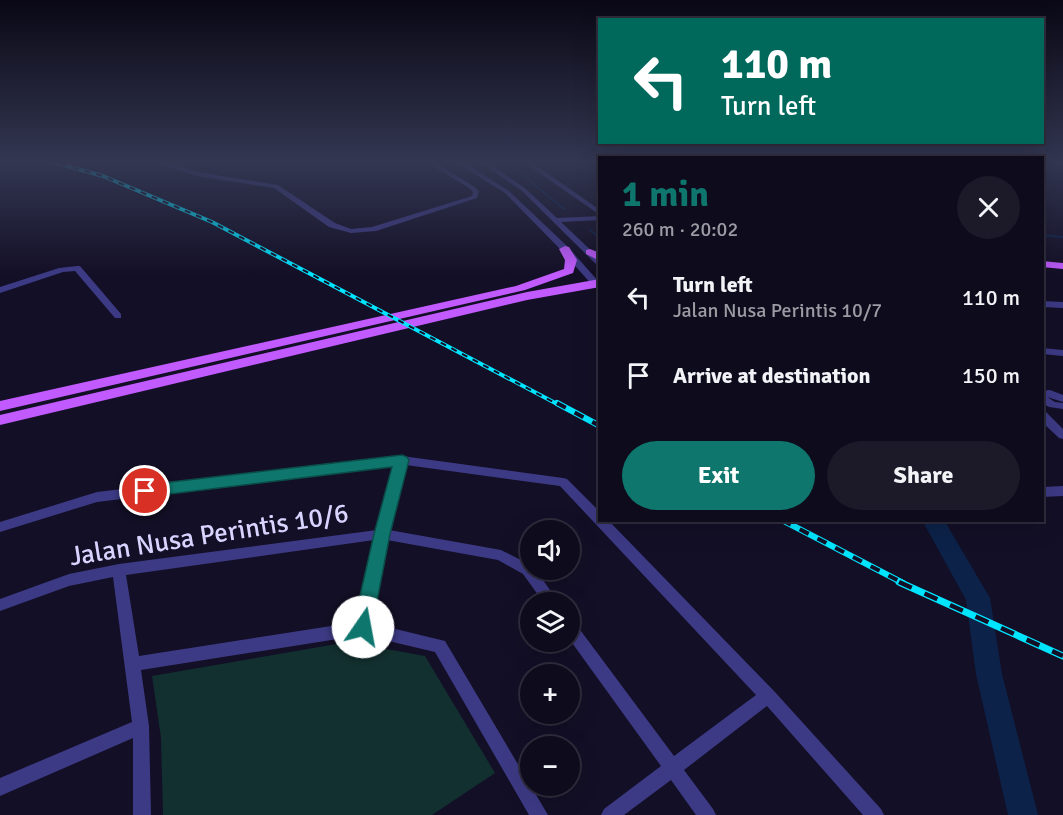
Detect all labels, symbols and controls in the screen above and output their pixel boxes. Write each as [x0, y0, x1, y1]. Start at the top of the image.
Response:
text: 110 m [721, 39, 832, 90]
icon: left [622, 42, 700, 120]
text: Turn left [721, 90, 816, 123]
text: 1 min [622, 172, 709, 217]
button: close [957, 176, 1020, 239]
text: 260 m · 20:02 [622, 217, 738, 242]
text: Turn left [673, 271, 753, 298]
icon: left [622, 281, 655, 314]
text: 110 m [962, 284, 1020, 311]
text: Jalan Nusa Perintis 10/7 [673, 298, 882, 323]
icon: arrive [622, 359, 655, 392]
text: Arrive at destination [673, 362, 870, 389]
text: 150 m [962, 362, 1020, 389]
button: Exit [622, 441, 815, 510]
button: Share [827, 441, 1020, 510]
pin [119, 465, 170, 516]
icon: arrive [128, 474, 161, 507]
street label: Jalan Nusa Perintis 10/6 [67, 497, 351, 573]
map controls [520, 520, 580, 796]
button: sound [520, 520, 580, 580]
button: layers [520, 592, 580, 652]
position arrow [331, 595, 395, 659]
button: + [520, 664, 580, 724]
button: − [520, 736, 580, 796]

